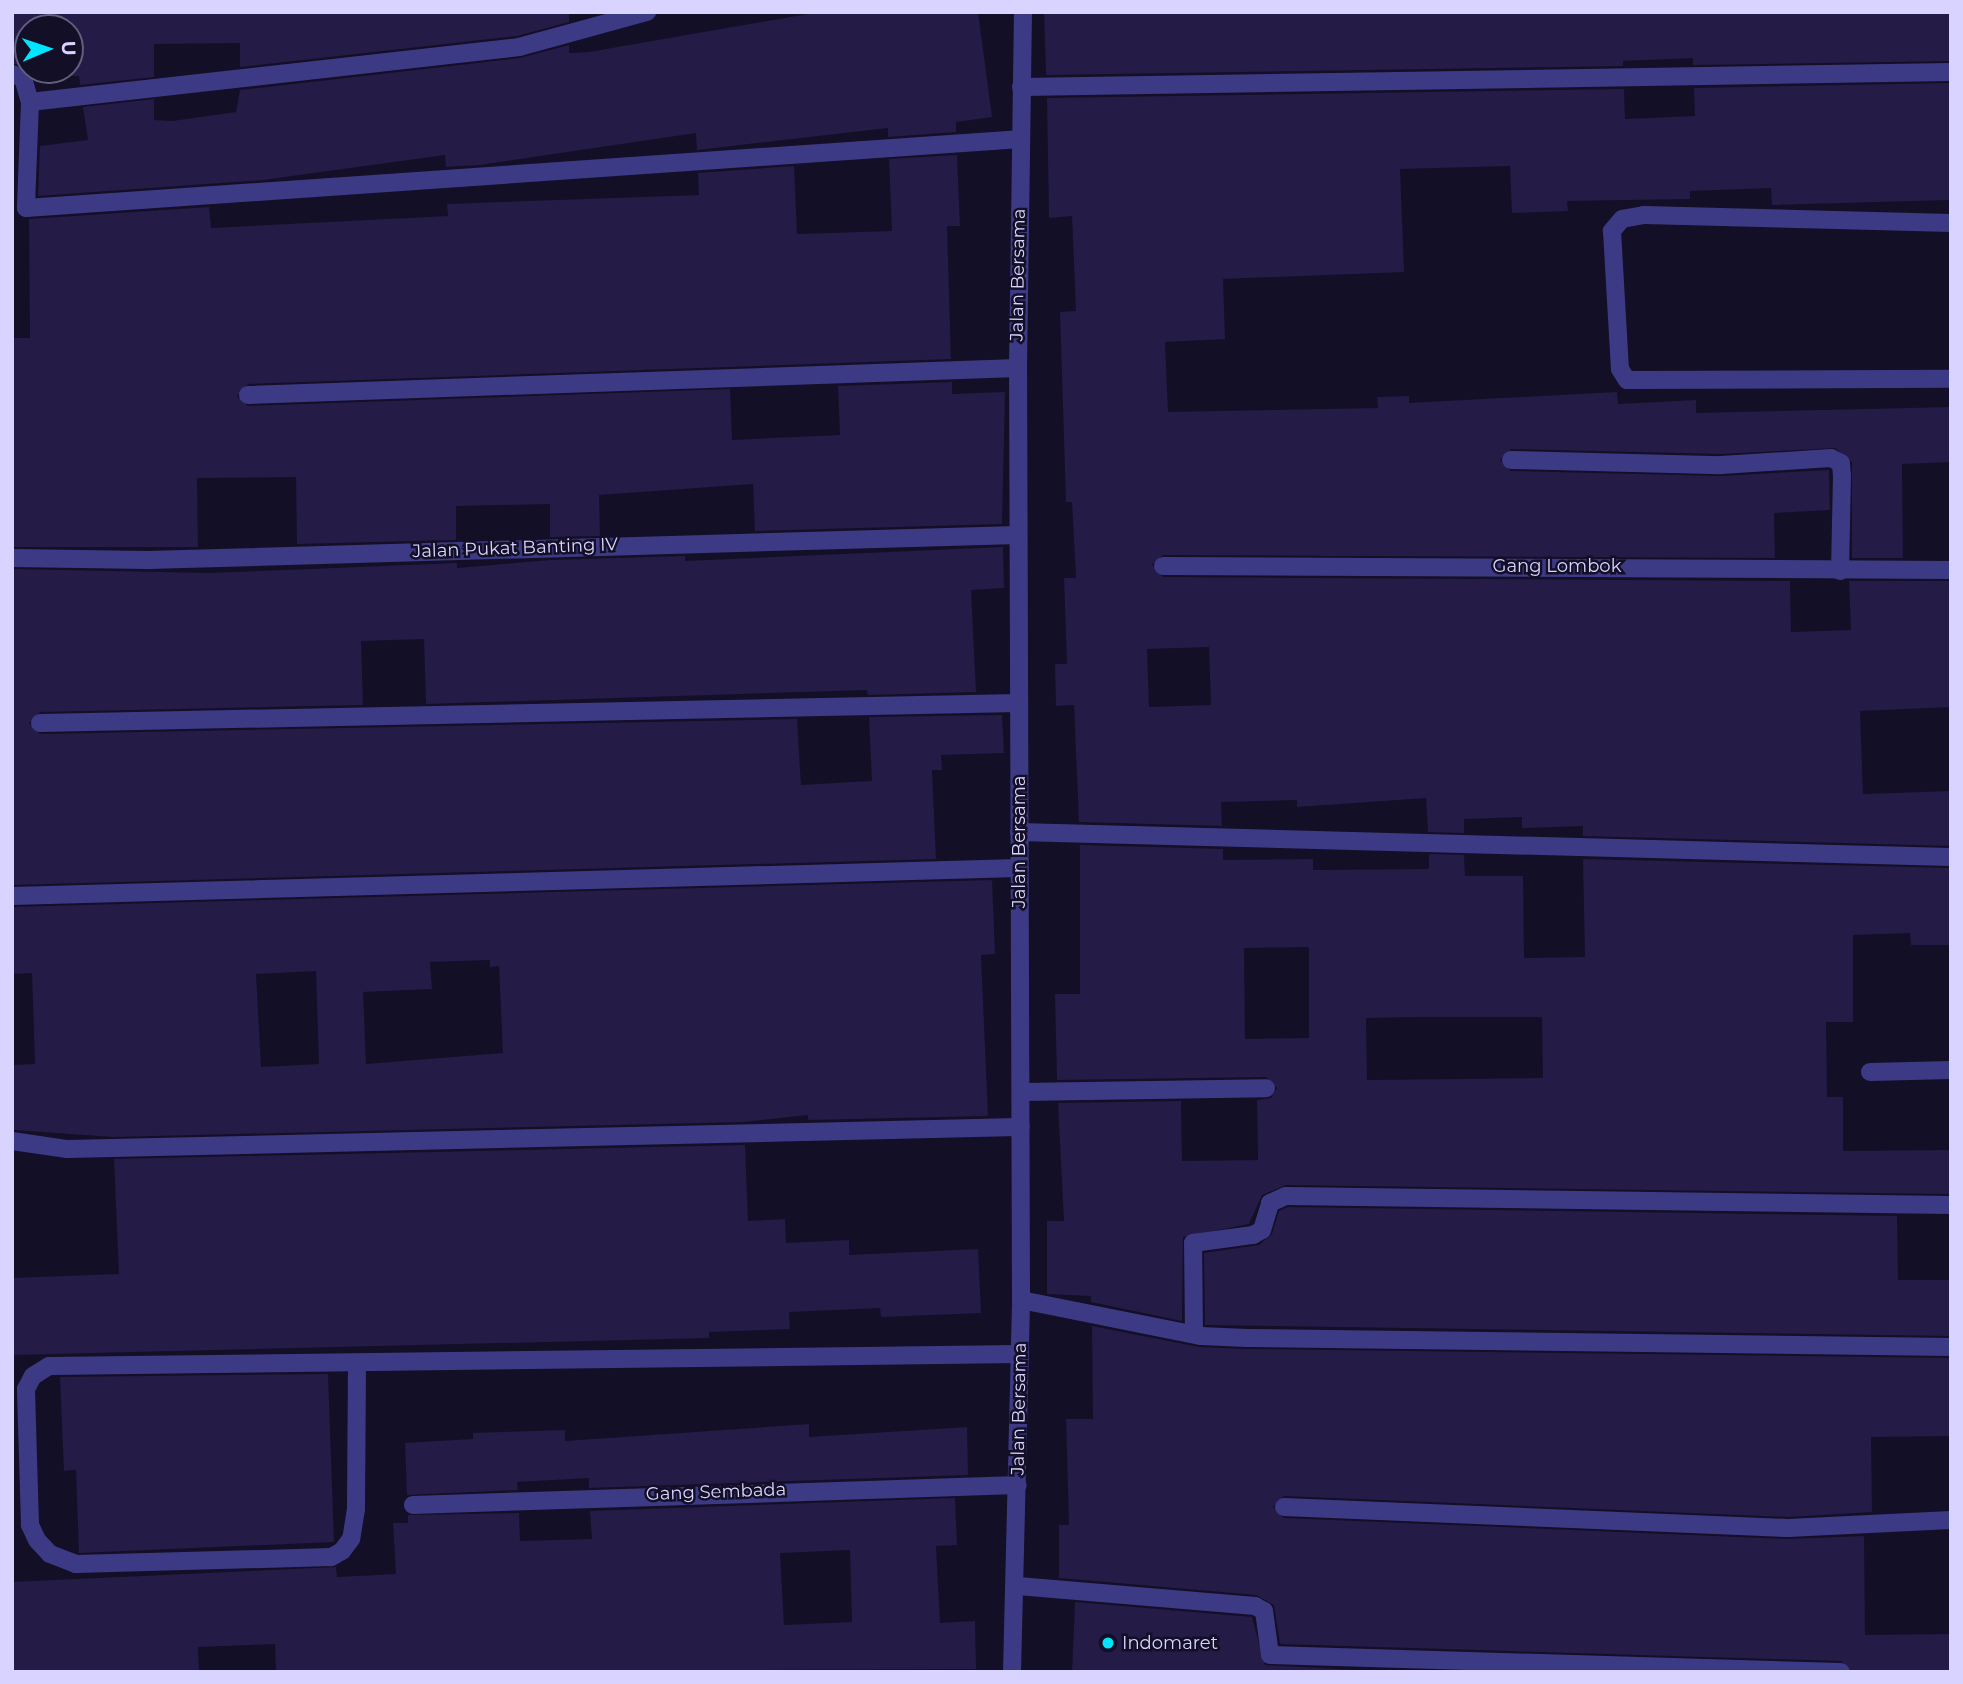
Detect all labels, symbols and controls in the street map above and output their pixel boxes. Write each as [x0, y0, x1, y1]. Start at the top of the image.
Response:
north arrow [14, 14, 84, 84]
text: U [57, 40, 80, 56]
street label: Jalan Bersama [1006, 208, 1030, 342]
street label: Jalan Pukat Banting IV [412, 534, 618, 562]
street label: Gang Lombok [1493, 555, 1621, 577]
street label: Jalan Bersama [1008, 776, 1030, 908]
street label: Jalan Bersama [1007, 1342, 1031, 1476]
street label: Gang Sembada [645, 1479, 787, 1505]
place label: Indomaret [1122, 1632, 1218, 1654]
marker: Indomaret [1100, 1635, 1116, 1651]

